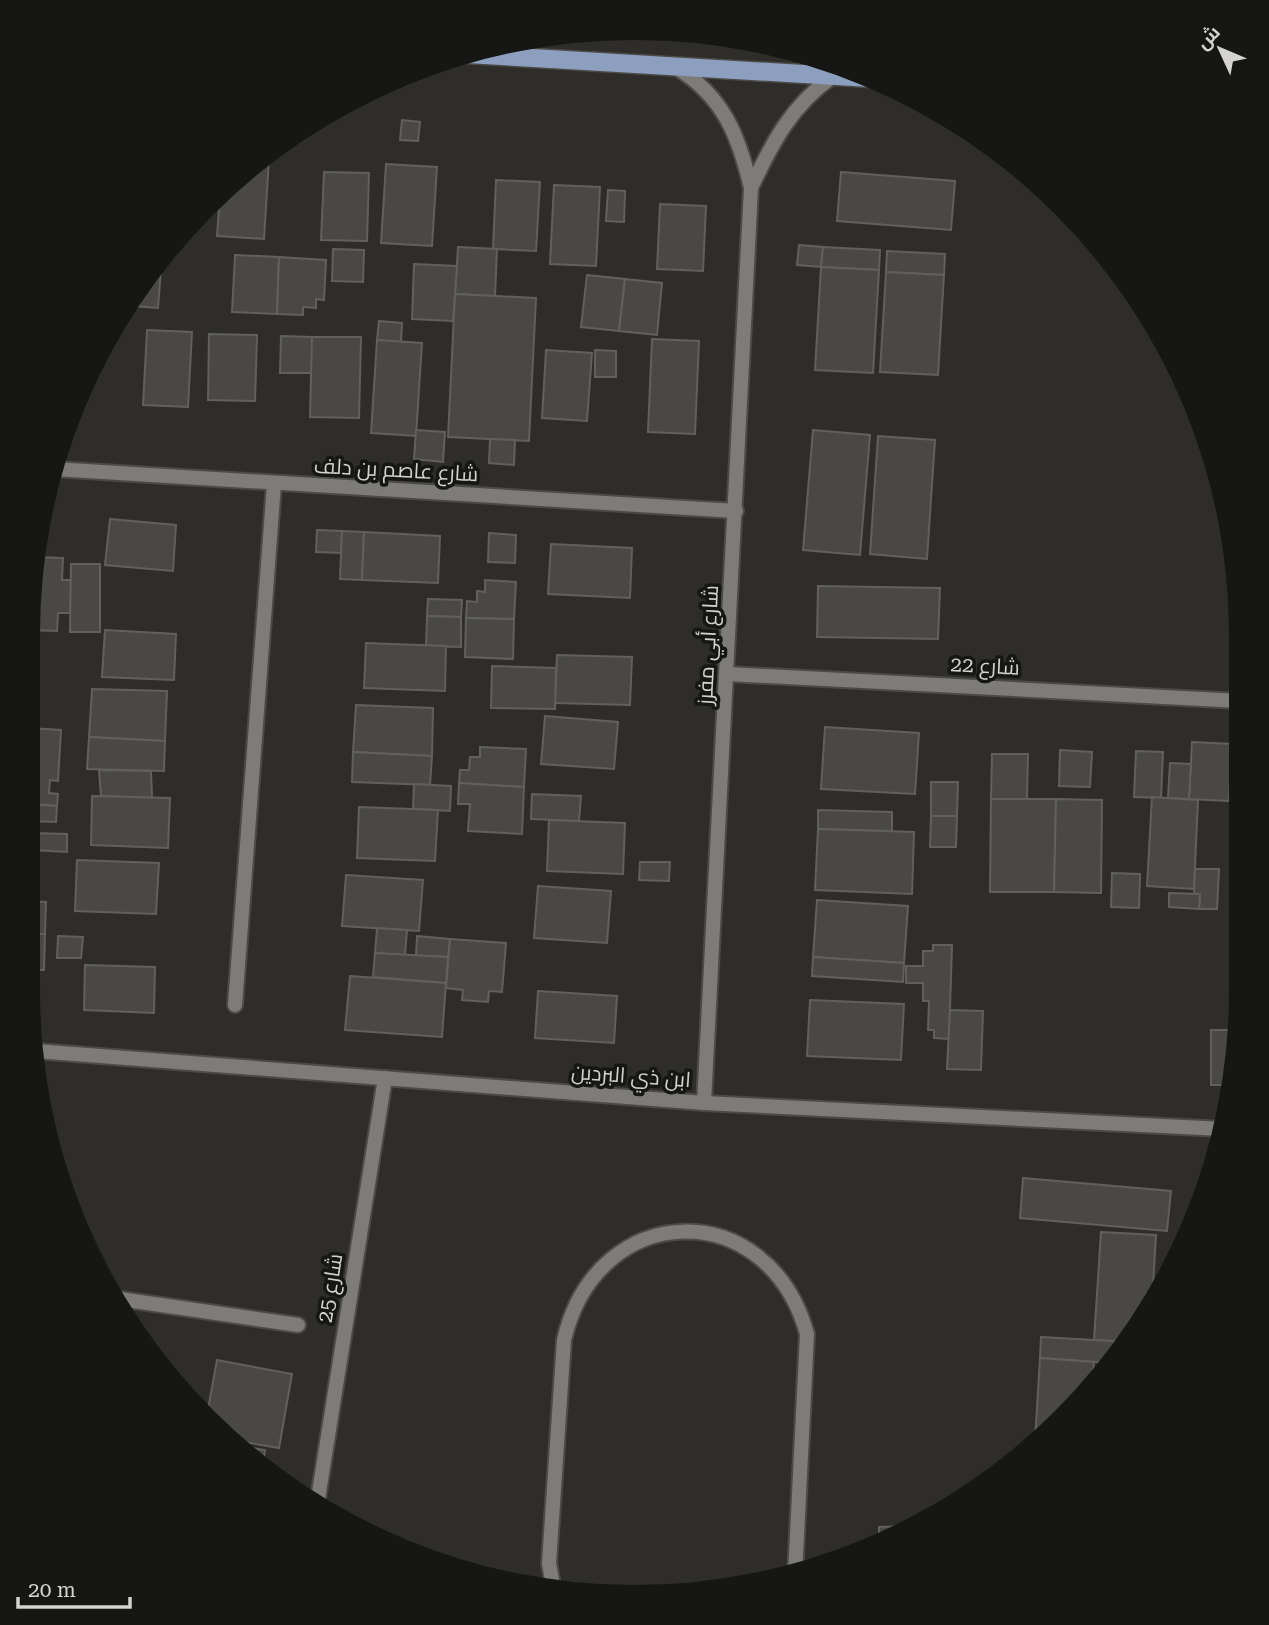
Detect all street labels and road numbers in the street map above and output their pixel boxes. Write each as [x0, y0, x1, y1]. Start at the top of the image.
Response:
street label: شارع عاصم بن دلف [313, 454, 479, 488]
street label: شارع أبي مفرز [692, 584, 727, 707]
street label: شارع 22 [950, 652, 1020, 682]
street label: ابن ذي البردين [570, 1060, 692, 1096]
street label: شارع 25 [313, 1252, 349, 1325]

